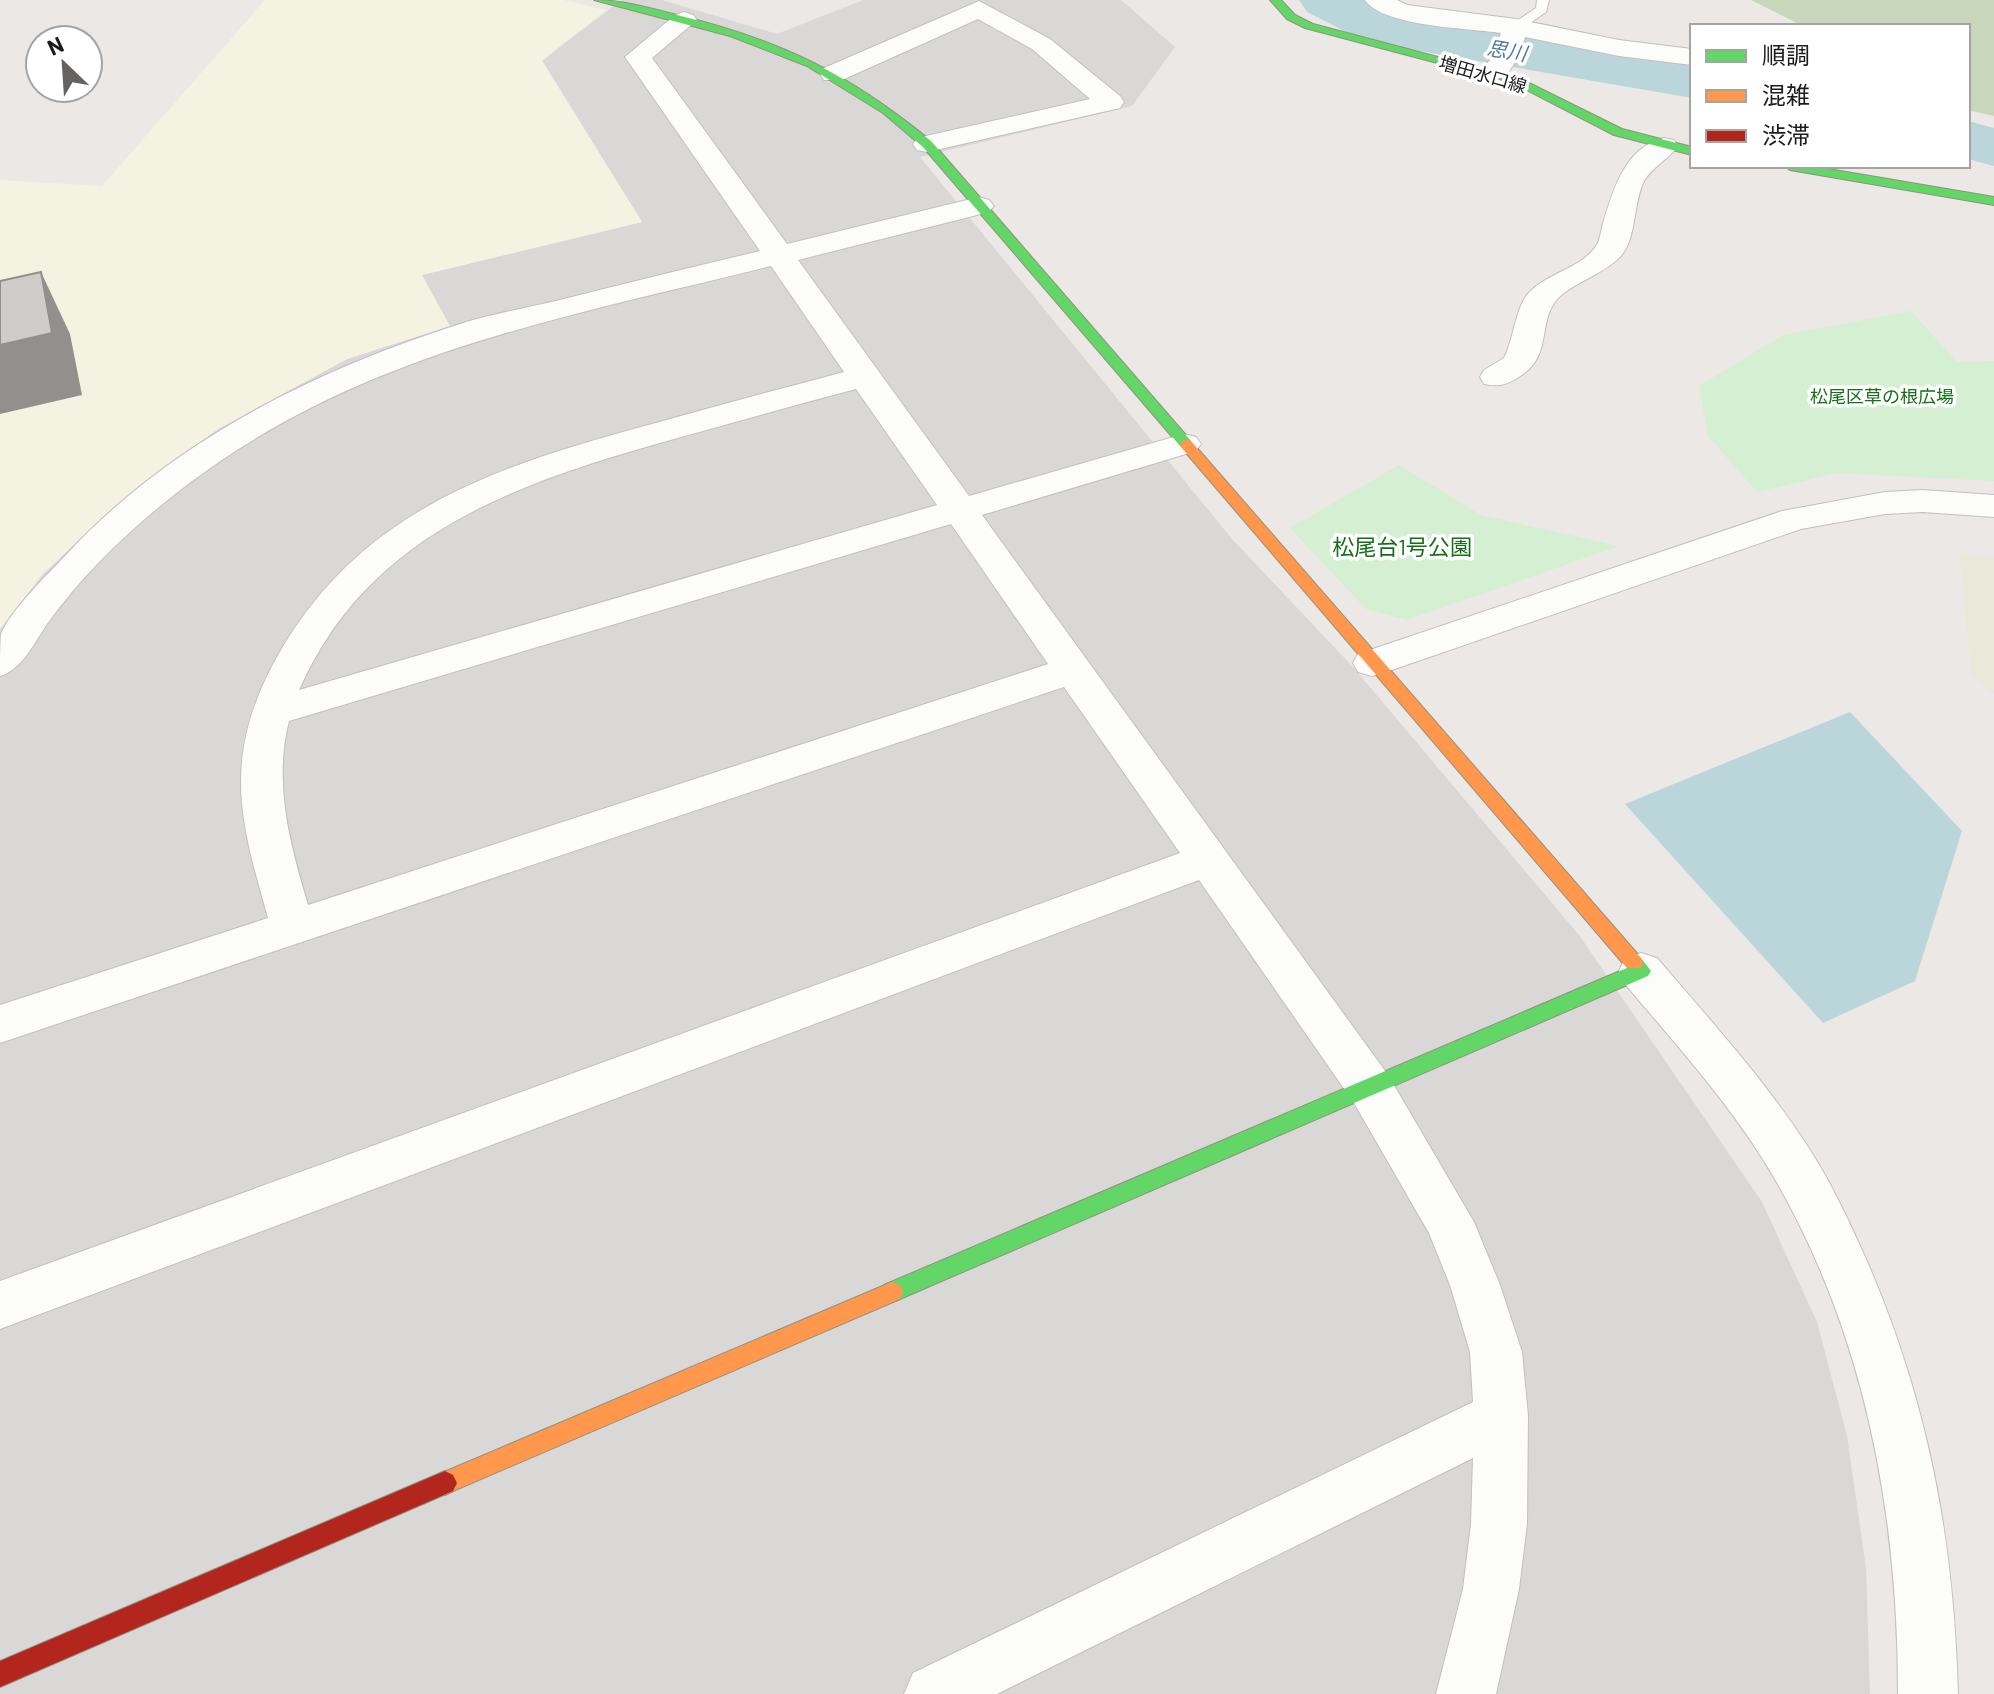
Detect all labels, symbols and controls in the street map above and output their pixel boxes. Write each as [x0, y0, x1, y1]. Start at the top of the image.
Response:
north arrow [24, 24, 104, 104]
legend [1690, 24, 1970, 168]
text: N [43, 30, 67, 60]
water label: 思川 [1485, 35, 1531, 65]
text: 順調 [1762, 40, 1810, 69]
street label: 増田水口線 [1437, 51, 1529, 97]
text: 混雑 [1762, 80, 1810, 109]
text: 渋滞 [1762, 120, 1810, 149]
park label: 松尾区草の根広場 [1810, 385, 1954, 407]
park label: 松尾台1号公園 [1332, 533, 1472, 559]

